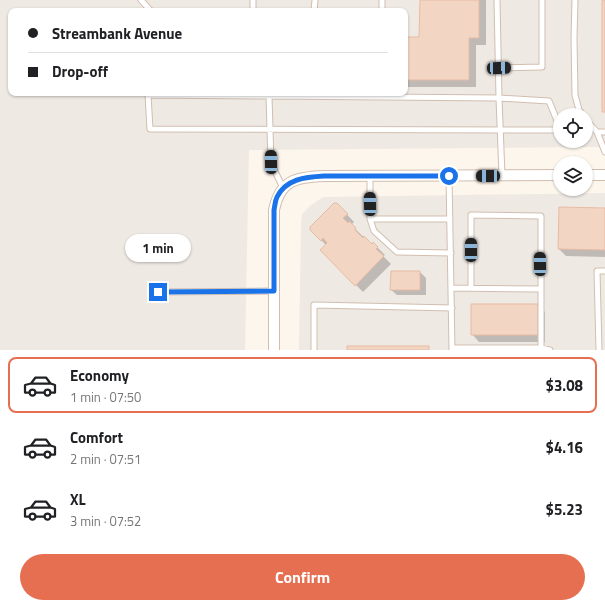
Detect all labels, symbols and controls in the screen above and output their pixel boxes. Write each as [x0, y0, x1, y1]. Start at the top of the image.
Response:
text: Streambank Avenue [52, 22, 182, 45]
text: Drop-off [52, 60, 108, 83]
car [487, 62, 511, 74]
map controls [553, 108, 593, 196]
button: locate [553, 108, 593, 148]
car [265, 150, 277, 174]
button: layers [553, 156, 593, 196]
route start [440, 167, 458, 185]
car [476, 170, 500, 182]
car [364, 192, 376, 216]
callout: 1 min [125, 234, 191, 262]
text: 1 min [142, 238, 174, 258]
car [465, 238, 477, 262]
car [534, 252, 546, 276]
route end [149, 283, 167, 301]
text: Economy [70, 364, 129, 387]
icon: car [22, 367, 58, 403]
text: $3.08 [546, 374, 583, 397]
text: 1 min · 07:50 [70, 387, 141, 407]
text: Comfort [70, 426, 123, 449]
icon: car [22, 429, 58, 465]
text: $4.16 [546, 436, 583, 459]
text: 2 min · 07:51 [70, 449, 141, 469]
text: XL [70, 488, 86, 511]
icon: car [22, 491, 58, 527]
text: $5.23 [546, 498, 583, 521]
text: 3 min · 07:52 [70, 511, 141, 531]
button: Confirm [20, 554, 585, 600]

